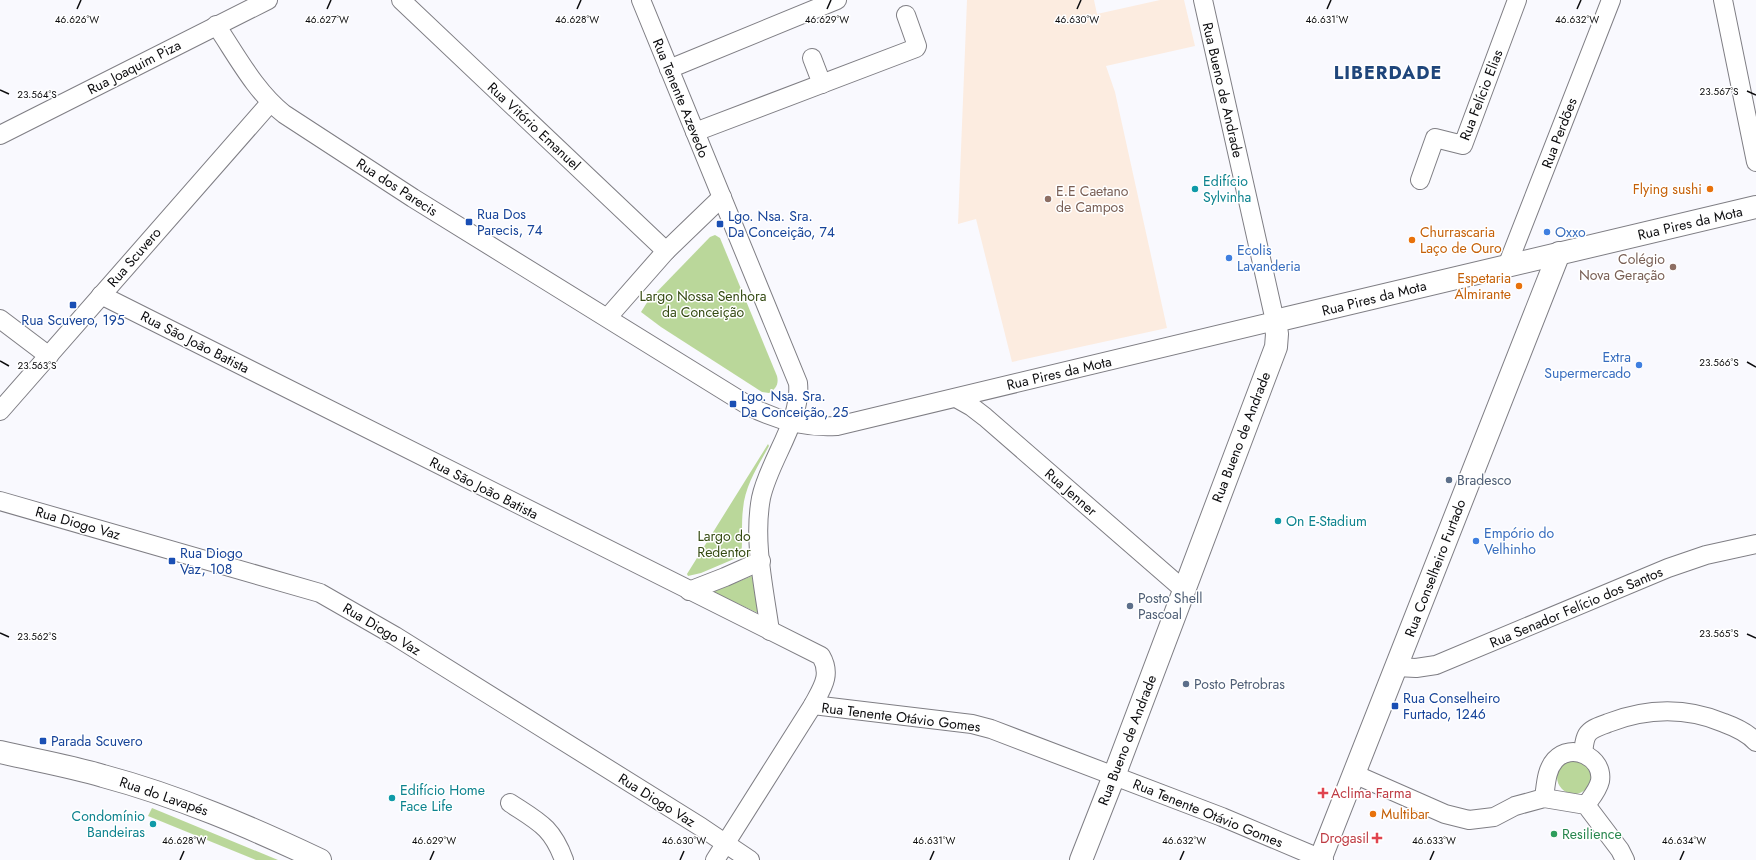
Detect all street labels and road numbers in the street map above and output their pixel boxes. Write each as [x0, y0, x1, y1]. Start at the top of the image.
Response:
street label: Rua Bueno de Andrade [1198, 20, 1248, 160]
street label: Rua Joaquim Piza [84, 35, 184, 99]
street label: Rua Tenente Azevedo [648, 35, 714, 161]
street label: Rua Felício Elias [1454, 46, 1508, 143]
street label: Rua Vitório Emanuel [483, 78, 585, 174]
street label: Rua Perdões [1536, 95, 1582, 171]
street label: Rua dos Parecis [352, 153, 442, 221]
street label: Rua Pires da Mota [1636, 201, 1744, 245]
street label: Rua Scuvero [102, 223, 166, 291]
street label: Rua Pires da Mota [1320, 275, 1428, 321]
street label: Rua São João Batista [137, 306, 253, 378]
street label: Rua Pires da Mota [1005, 351, 1113, 395]
street label: Rua Bueno de Andrade [1207, 369, 1275, 505]
street label: Rua São João Batista [426, 452, 542, 524]
street label: Rua Jenner [1041, 464, 1102, 520]
street label: Rua Conselheiro Furtado [1400, 496, 1471, 640]
street label: Rua Diogo Vaz [33, 501, 123, 545]
street label: Rua Senador Felício dos Santos [1486, 561, 1666, 653]
street label: Rua Diogo Vaz [339, 598, 425, 660]
street label: Rua Bueno de Andrade [1093, 672, 1161, 808]
street label: Rua Tenente Otávio Gomes [820, 697, 982, 737]
street label: Rua Diogo Vaz [614, 768, 700, 832]
street label: Rua do Lavapés [117, 771, 211, 821]
street label: Rua Tenente Otávio Gomes [1130, 774, 1286, 852]

